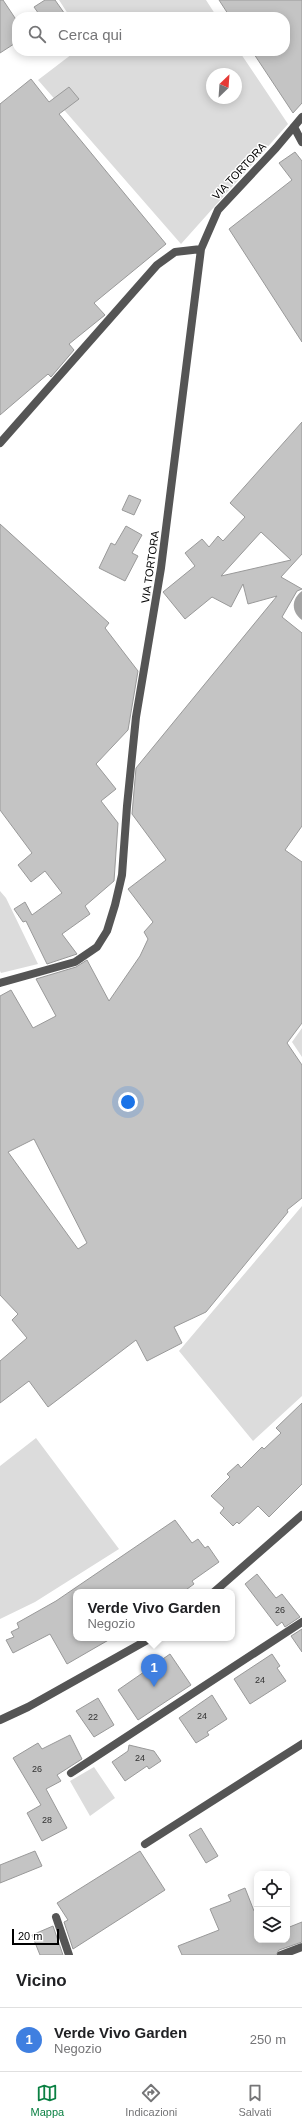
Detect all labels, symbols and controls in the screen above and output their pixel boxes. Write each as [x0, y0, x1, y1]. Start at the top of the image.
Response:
search box [12, 12, 290, 56]
icon: search [26, 23, 48, 45]
text: Cerca qui [58, 26, 122, 43]
north arrow [206, 68, 242, 104]
street label: VIA TORTORA [210, 140, 269, 202]
street label: VIA TORTORA [139, 529, 161, 604]
your location [118, 1092, 138, 1112]
popup [73, 1589, 235, 1641]
text: Verde Vivo Garden [87, 1599, 221, 1616]
house number: 26 [275, 1605, 285, 1615]
text: Negozio [87, 1616, 135, 1631]
pin: 1 [141, 1654, 167, 1687]
house number: 24 [255, 1675, 265, 1685]
house number: 24 [197, 1711, 207, 1721]
house number: 22 [88, 1712, 98, 1722]
house number: 24 [135, 1753, 145, 1763]
house number: 26 [32, 1764, 42, 1774]
house number: 28 [42, 1815, 52, 1825]
map controls [254, 1871, 290, 1943]
button: locate [254, 1871, 290, 1907]
button: layers [254, 1907, 290, 1943]
scale bar [12, 1927, 59, 1946]
text: 20 m [18, 1930, 42, 1942]
text: Vicino [16, 1971, 67, 1990]
text: Verde Vivo Garden [54, 2024, 187, 2041]
text: 1 [25, 2032, 33, 2047]
text: 250 m [250, 2032, 286, 2047]
text: Negozio [54, 2041, 102, 2056]
tab: Mappa [31, 2082, 64, 2118]
tab: Indicazioni [125, 2082, 177, 2118]
tab: Salvati [238, 2082, 271, 2118]

